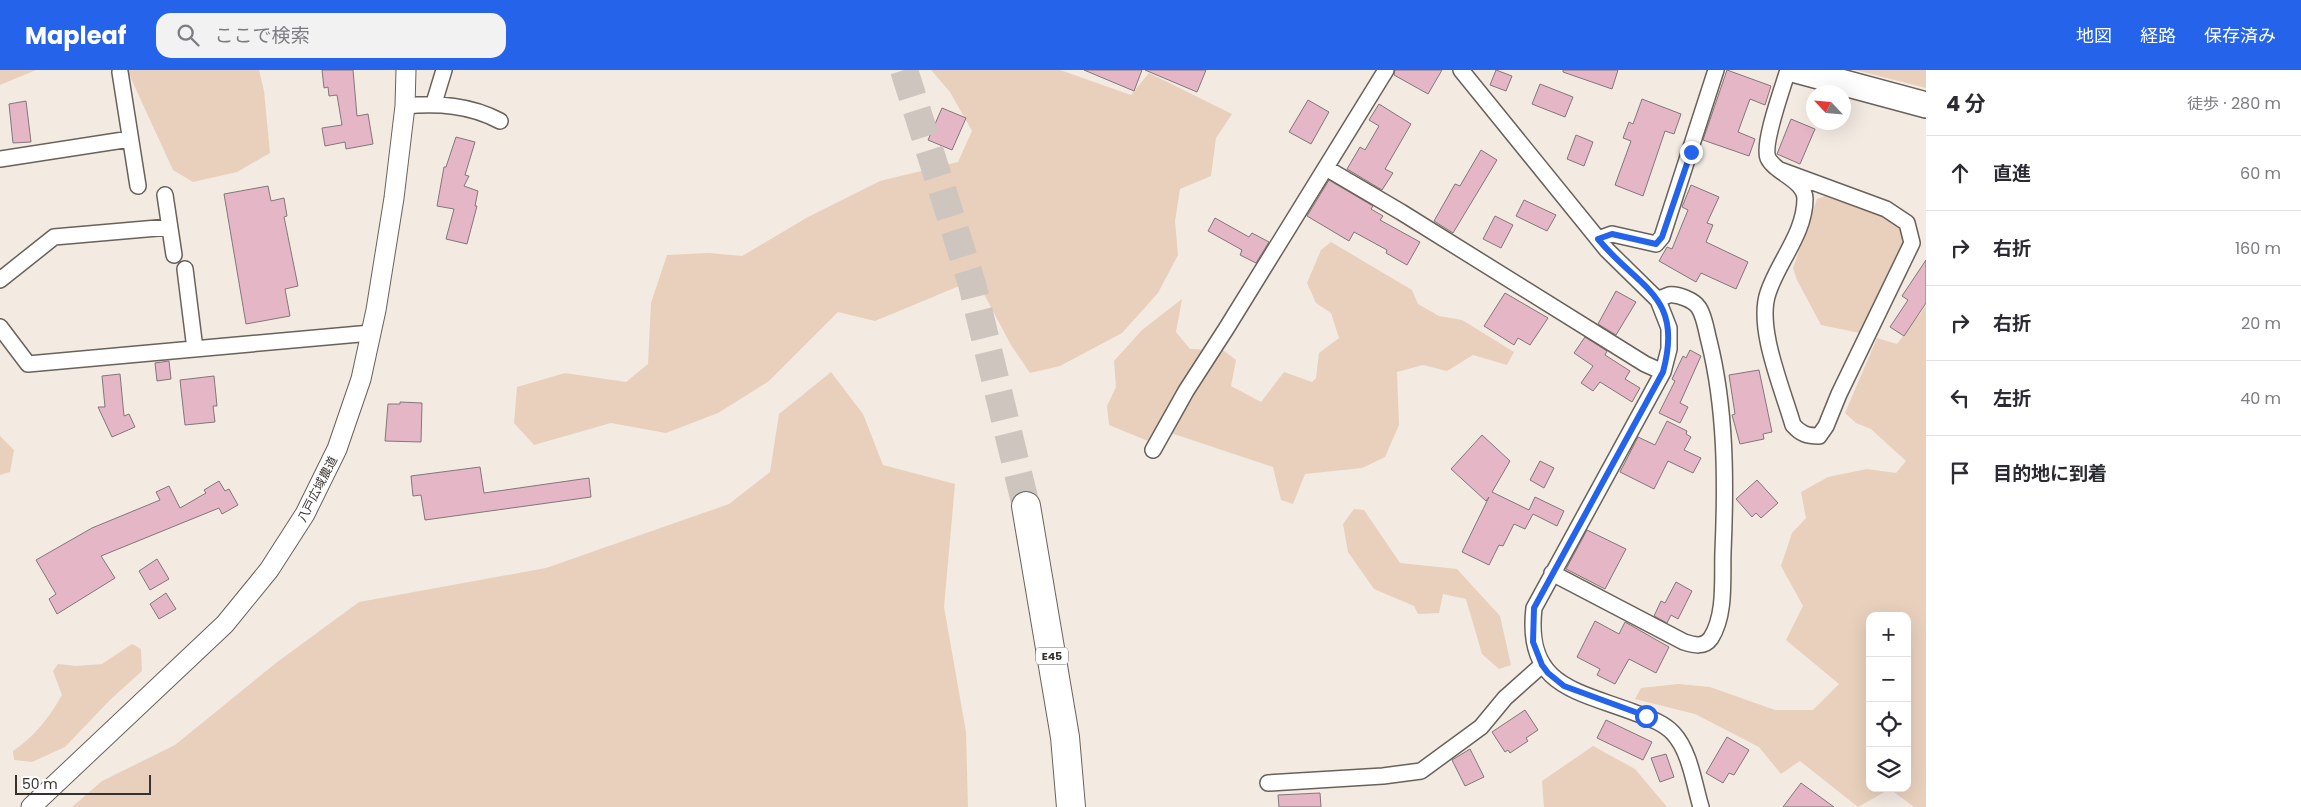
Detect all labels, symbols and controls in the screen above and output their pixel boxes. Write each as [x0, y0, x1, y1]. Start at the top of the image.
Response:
search box [156, 13, 506, 58]
text: Mapleaf [25, 19, 126, 52]
icon: search [174, 21, 202, 49]
text: ここで検索 [214, 22, 309, 49]
text: 地図 [2076, 23, 2112, 48]
text: 経路 [2140, 23, 2176, 48]
text: 保存済み [2204, 23, 2276, 48]
north arrow [1806, 85, 1851, 130]
text: 4 分 [1946, 89, 1986, 118]
text: 徒歩 · 280 m [2187, 92, 2281, 115]
route end [1680, 141, 1703, 164]
icon: ahead [1946, 159, 1974, 187]
text: 直進 [1993, 160, 2031, 187]
text: 60 m [2240, 162, 2281, 185]
icon: right [1946, 234, 1974, 262]
text: 右折 [1993, 235, 2031, 262]
text: 160 m [2235, 237, 2281, 260]
icon: right [1946, 309, 1974, 337]
text: 右折 [1993, 310, 2031, 337]
text: 20 m [2241, 312, 2281, 335]
icon: left [1946, 384, 1974, 412]
text: 左折 [1993, 385, 2031, 412]
text: 40 m [2240, 387, 2281, 410]
street label: 八戸広域農道 [293, 453, 341, 525]
icon: arrive [1946, 459, 1974, 487]
text: 目的地に到着 [1993, 460, 2107, 487]
map controls [1866, 612, 1911, 792]
button: + [1866, 612, 1911, 657]
road number: E45 [1036, 648, 1068, 664]
button: − [1866, 657, 1911, 702]
button: locate [1866, 702, 1911, 747]
route start [1635, 705, 1658, 728]
button: layers [1866, 747, 1911, 792]
scale bar [15, 772, 151, 795]
text: 50 m [22, 774, 58, 794]

